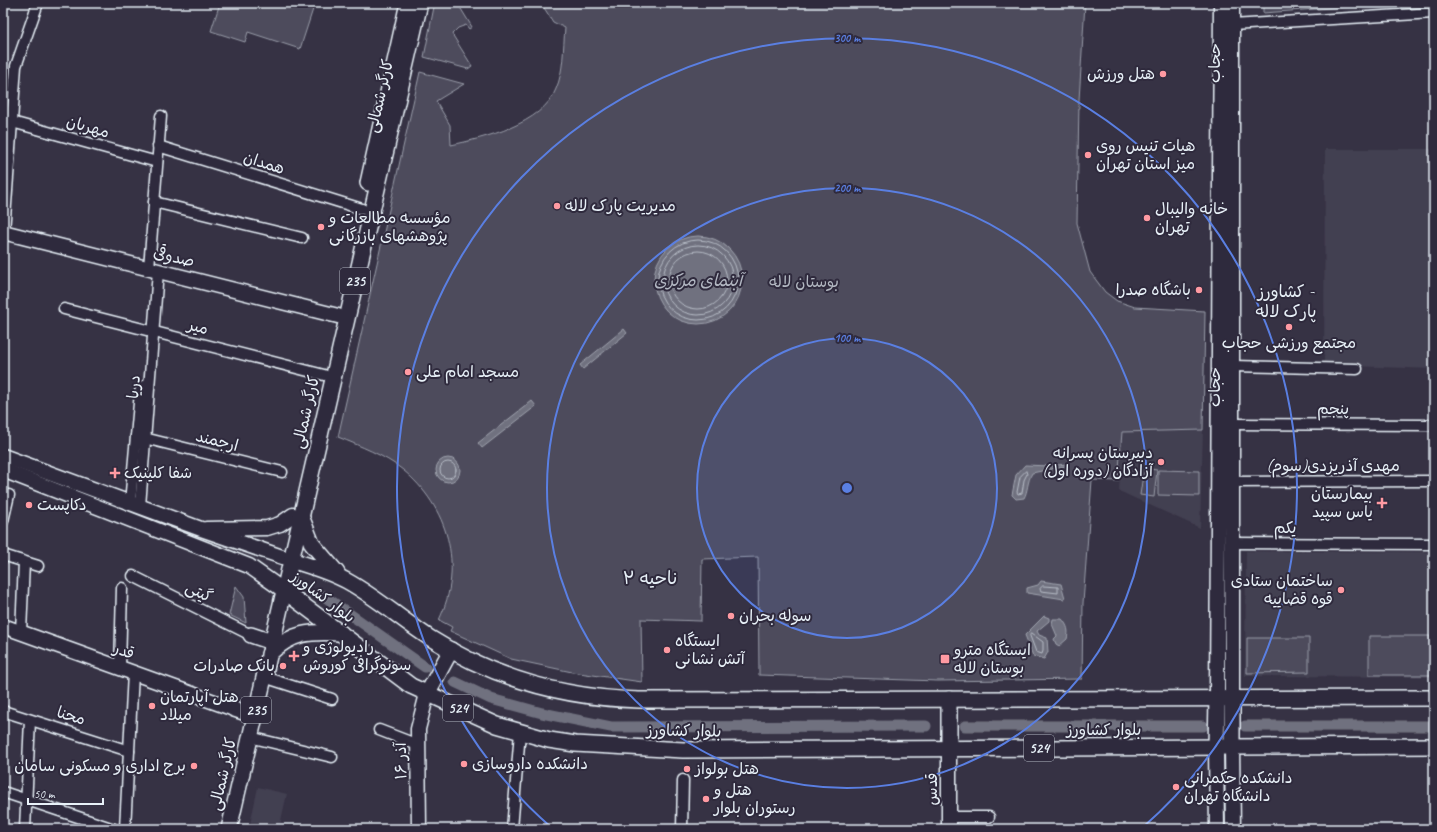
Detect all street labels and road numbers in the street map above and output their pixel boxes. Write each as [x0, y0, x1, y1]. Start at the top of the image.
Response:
street label: حجاب [1205, 43, 1225, 83]
street label: کارگر شمالی [362, 57, 398, 135]
street label: مهربان [64, 111, 112, 143]
street label: همدان [241, 147, 287, 179]
street label: صدوقی [151, 241, 197, 272]
road number: 235 [340, 268, 370, 294]
street label: میر [184, 314, 211, 339]
street label: حجاب [1205, 367, 1225, 407]
street label: کارگر شمالی [288, 373, 324, 451]
street label: دریا [123, 374, 145, 400]
street label: پنجم [1317, 399, 1349, 421]
street label: ارجمند [193, 426, 241, 456]
street label: مهدی آذریزدی(سوم) [1266, 456, 1400, 478]
street label: یکم [1274, 518, 1296, 540]
street label: بلوار کشاورز [285, 565, 359, 628]
street label: گیتی [182, 577, 216, 607]
street label: قدر [109, 637, 137, 664]
road number: 524 [443, 695, 473, 721]
road number: 235 [241, 697, 271, 723]
street label: محنا [54, 702, 88, 730]
street label: بلوار کشاورز [644, 720, 722, 742]
street label: بلوار کشاورز [1065, 720, 1141, 740]
street label: کارگر شمالی [205, 735, 241, 813]
road number: 524 [1024, 735, 1054, 761]
street label: ۱۶ آذر [391, 741, 411, 780]
street label: قدس [922, 773, 942, 805]

